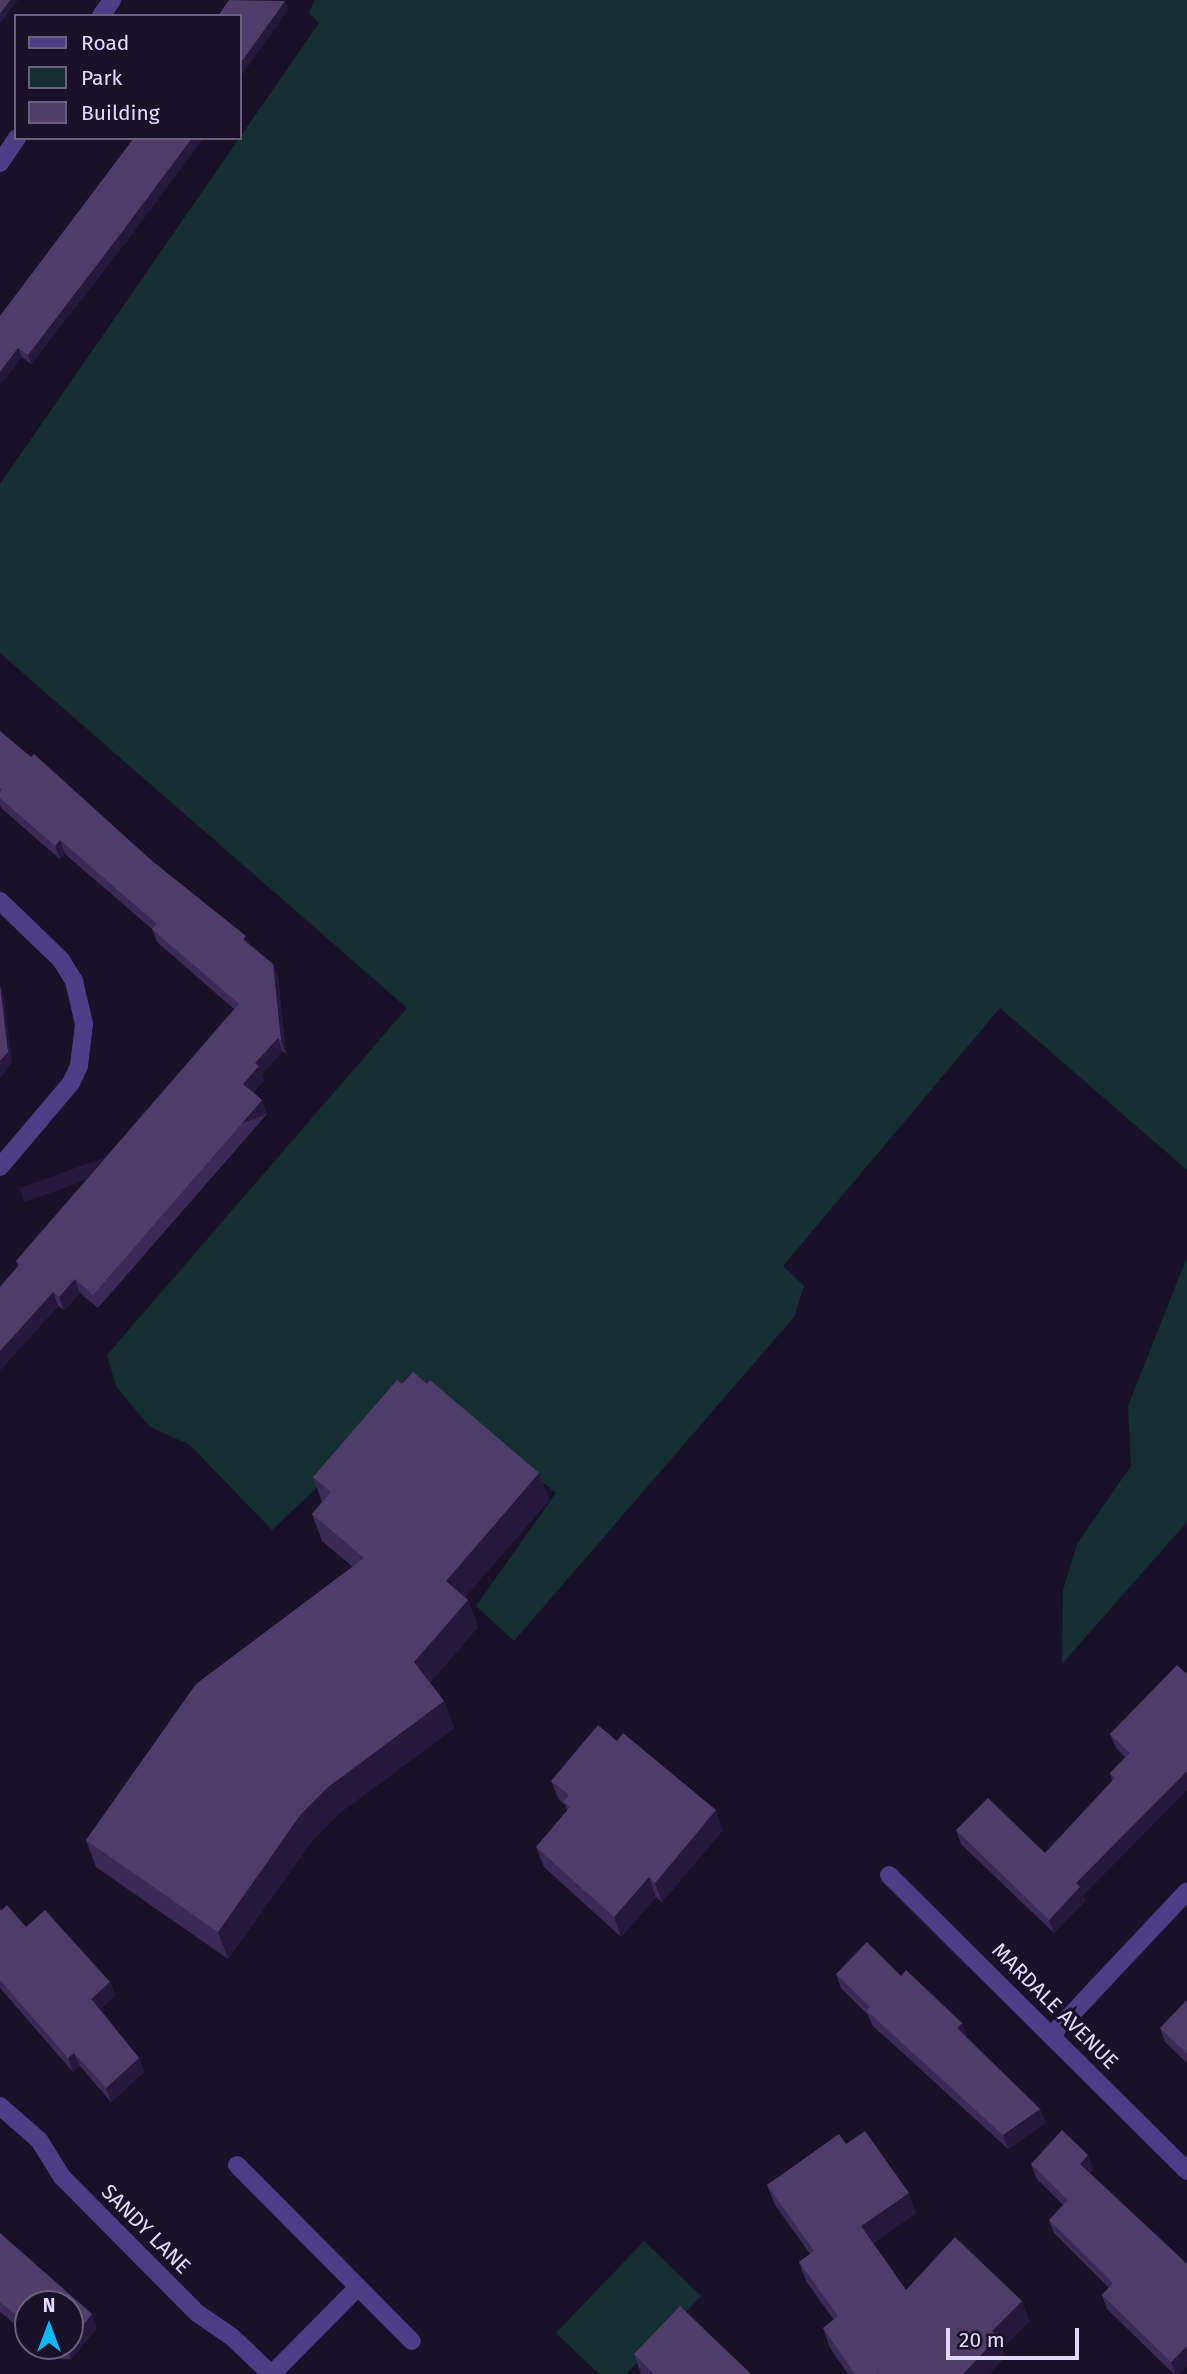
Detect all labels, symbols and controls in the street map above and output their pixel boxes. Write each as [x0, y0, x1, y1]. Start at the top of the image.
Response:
legend [14, 14, 242, 140]
text: Road [81, 30, 129, 56]
text: Park [81, 65, 122, 91]
text: Building [81, 100, 160, 126]
street label: MARDALE AVENUE [987, 1938, 1123, 2074]
street label: SANDY LANE [96, 2179, 196, 2279]
north arrow [14, 2290, 84, 2360]
text: N [43, 2294, 55, 2317]
scale bar [949, 2314, 1082, 2358]
text: 20 m [959, 2327, 1005, 2353]

